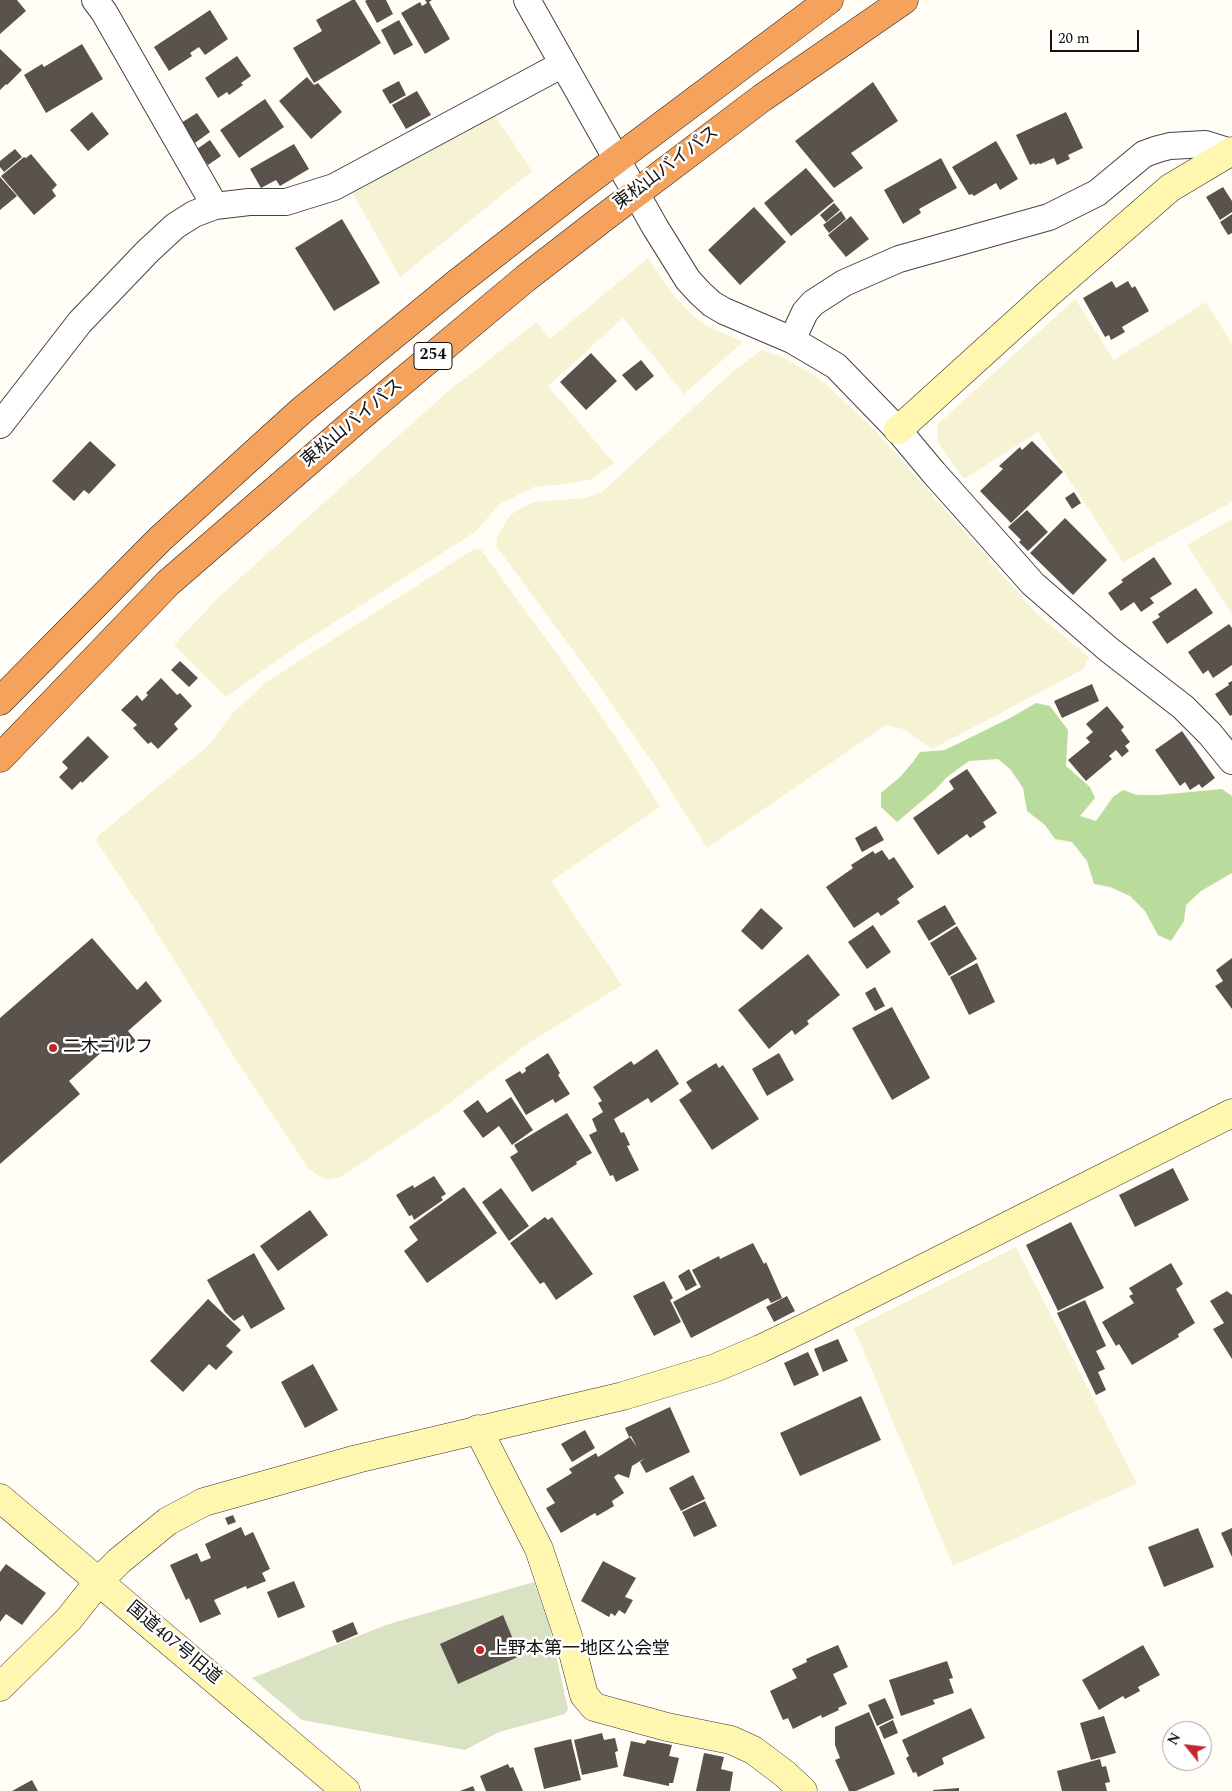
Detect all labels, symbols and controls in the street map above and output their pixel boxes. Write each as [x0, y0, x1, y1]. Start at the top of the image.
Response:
scale bar [1052, 20, 1141, 52]
text: 20 m [1058, 27, 1090, 50]
street label: 東松山バイパス [610, 122, 724, 216]
road number: 254 [414, 342, 452, 370]
street label: 東松山バイパス [298, 375, 408, 473]
place label: 二木ゴルフ [63, 1037, 153, 1059]
marker: 二木ゴルフ [47, 1042, 59, 1054]
street label: 国道407号旧道 [121, 1598, 225, 1690]
place label: 上野本第一地区公会堂 [490, 1639, 670, 1661]
marker: 上野本第一地区公会堂 [474, 1644, 486, 1656]
north arrow [1162, 1721, 1212, 1771]
text: N [1162, 1729, 1186, 1749]

